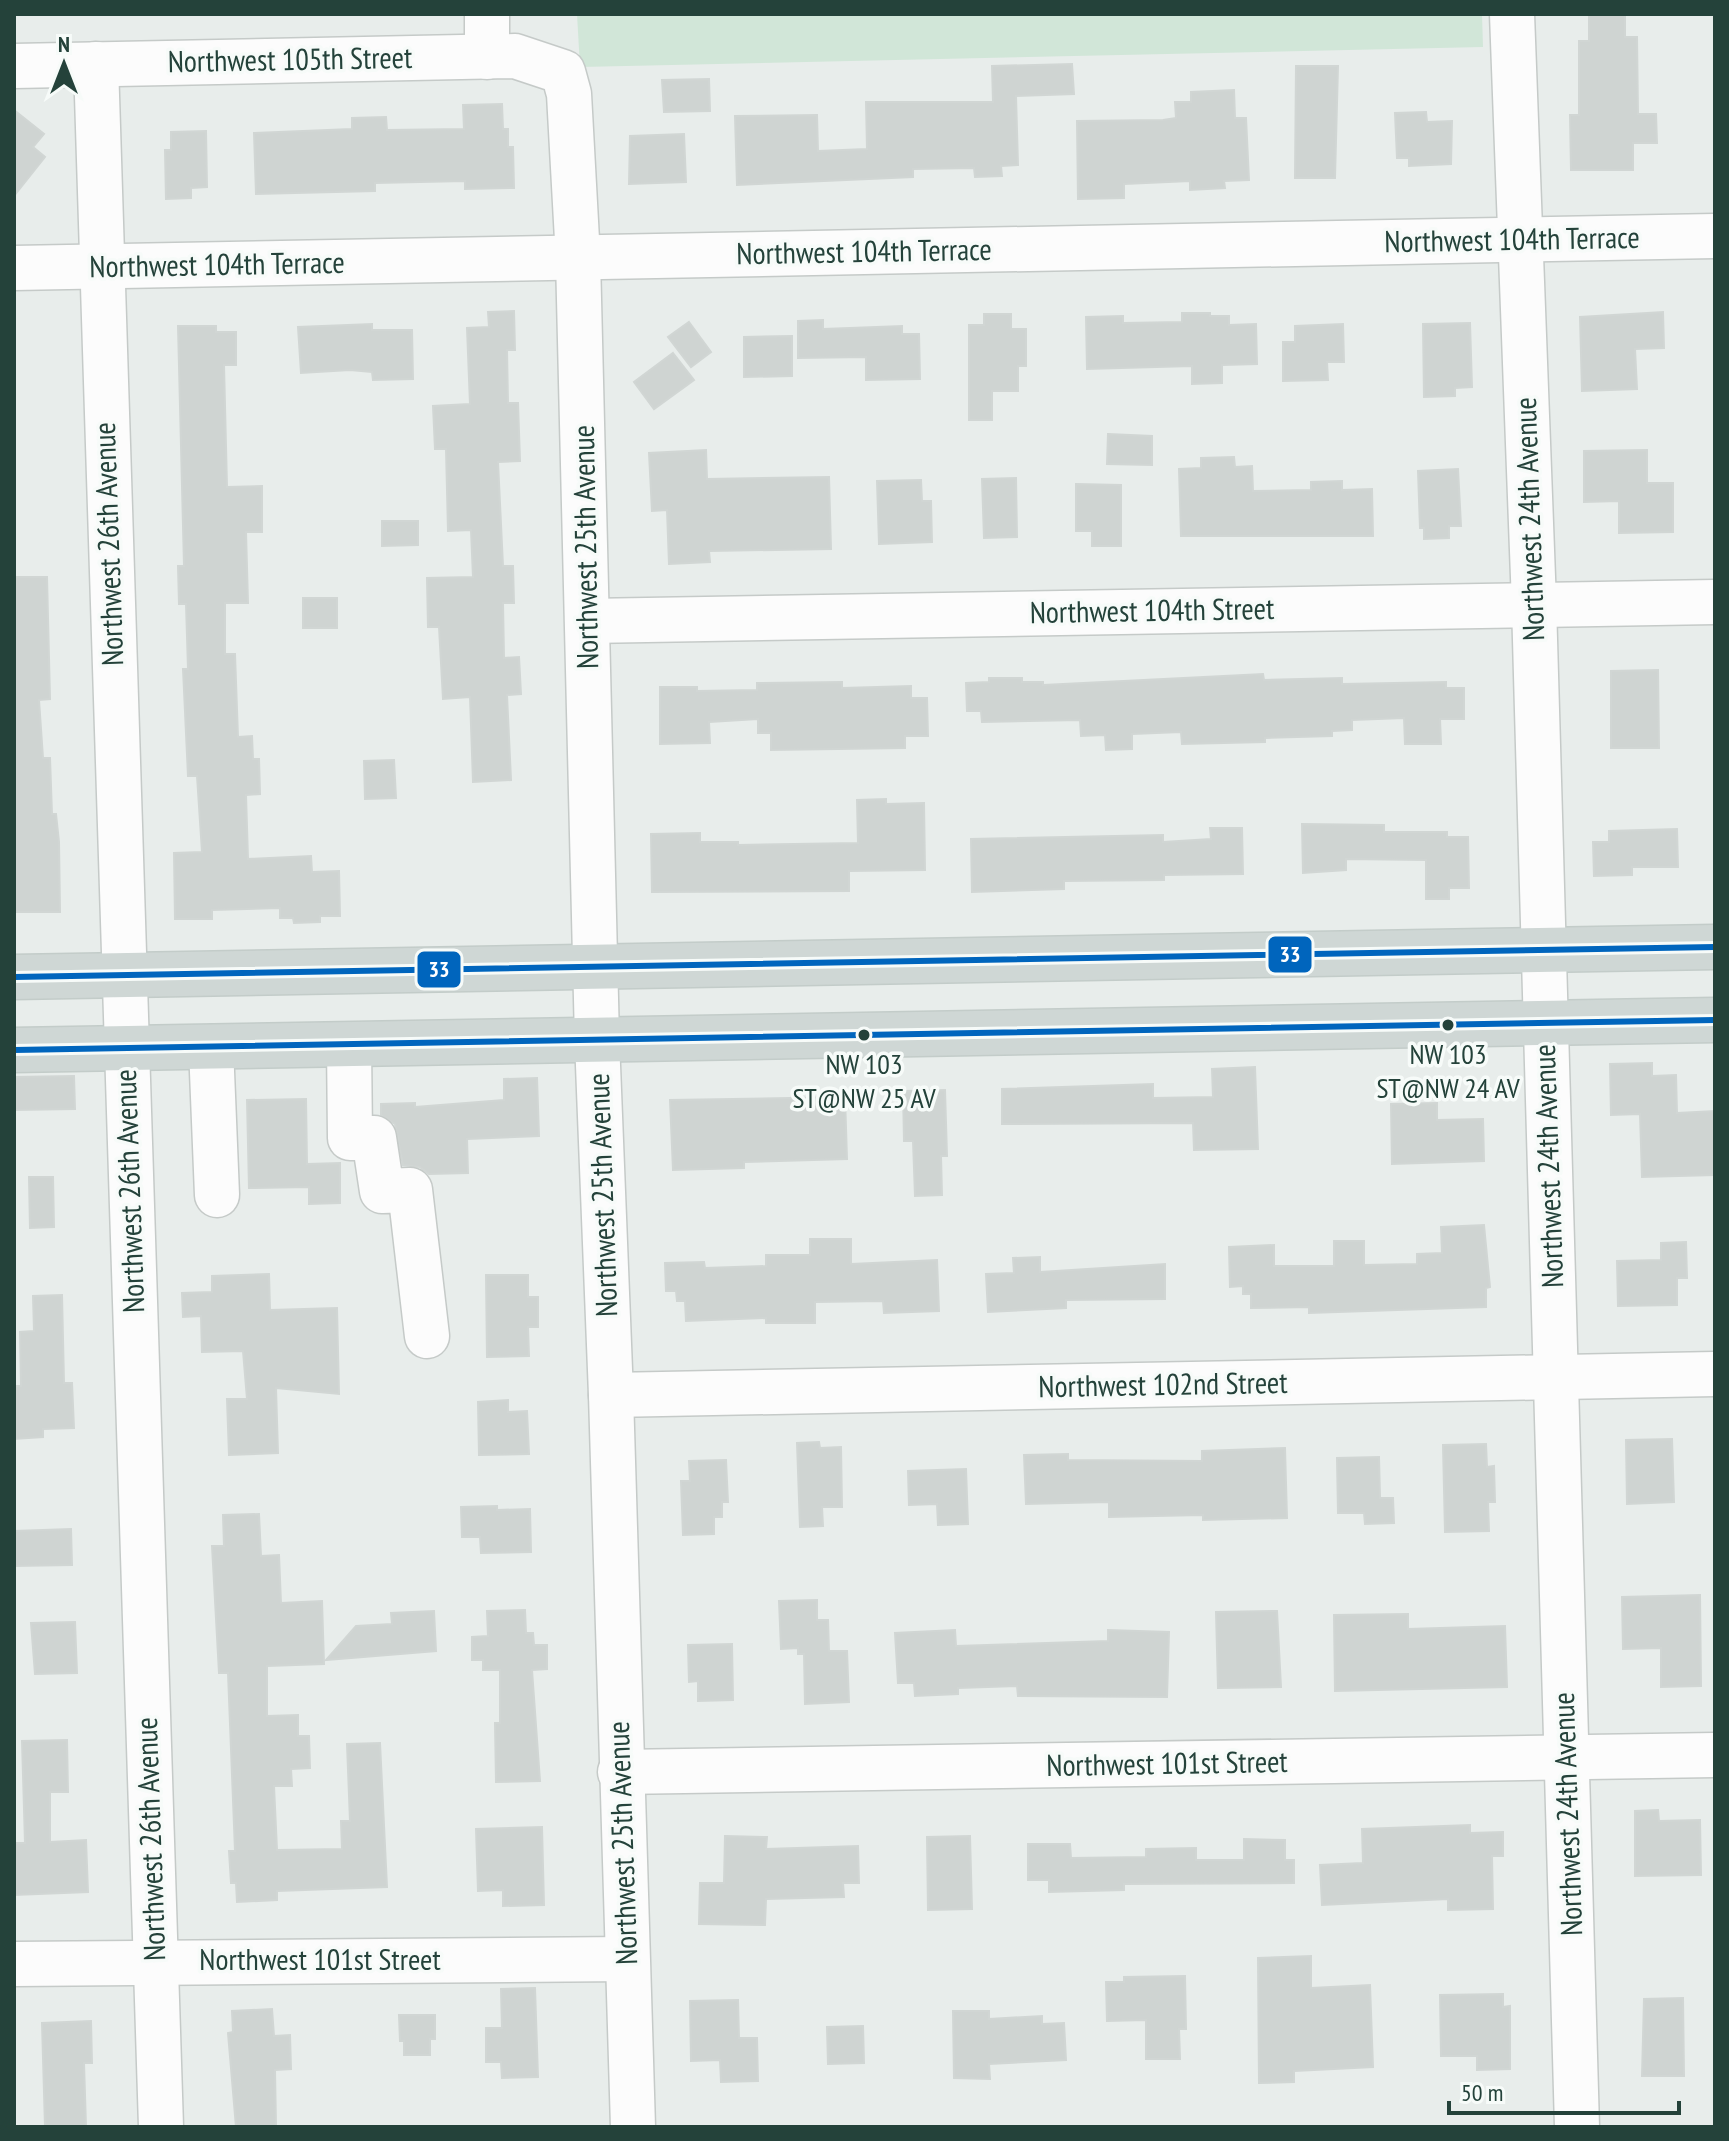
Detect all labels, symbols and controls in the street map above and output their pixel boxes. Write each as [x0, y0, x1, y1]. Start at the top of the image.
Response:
north arrow [24, 24, 104, 104]
text: N [58, 30, 70, 58]
street label: Northwest 105th Street [167, 37, 413, 80]
street label: Northwest 104th Terrace [1384, 217, 1640, 260]
street label: Northwest 104th Terrace [736, 229, 992, 272]
street label: Northwest 104th Terrace [89, 242, 345, 285]
street label: Northwest 24th Avenue [1505, 396, 1552, 642]
street label: Northwest 26th Avenue [84, 421, 131, 667]
street label: Northwest 25th Avenue [563, 425, 606, 669]
street label: Northwest 104th Street [1029, 588, 1275, 631]
line badge: 33 [1267, 935, 1313, 974]
text: 33 [1279, 940, 1301, 968]
line badge: 33 [416, 950, 462, 989]
text: 33 [428, 955, 450, 983]
marker: NW 103 ST@NW 24 AV [1440, 1017, 1456, 1033]
marker: NW 103 ST@NW 25 AV [856, 1027, 872, 1043]
place label: NW 103 ST@NW 24 AV [1376, 1035, 1521, 1106]
street label: Northwest 24th Avenue [1524, 1043, 1571, 1289]
place label: NW 103 ST@NW 25 AV [792, 1045, 937, 1116]
street label: Northwest 26th Avenue [105, 1068, 152, 1314]
street label: Northwest 25th Avenue [578, 1072, 625, 1318]
street label: Northwest 102nd Street [1038, 1362, 1289, 1405]
street label: Northwest 24th Avenue [1543, 1691, 1590, 1937]
street label: Northwest 26th Avenue [126, 1716, 173, 1962]
street label: Northwest 25th Avenue [598, 1720, 645, 1966]
street label: Northwest 101st Street [1046, 1741, 1289, 1784]
street label: Northwest 101st Street [199, 1939, 441, 1978]
scale bar [1449, 2065, 1679, 2115]
text: 50 m [1461, 2077, 1503, 2108]

